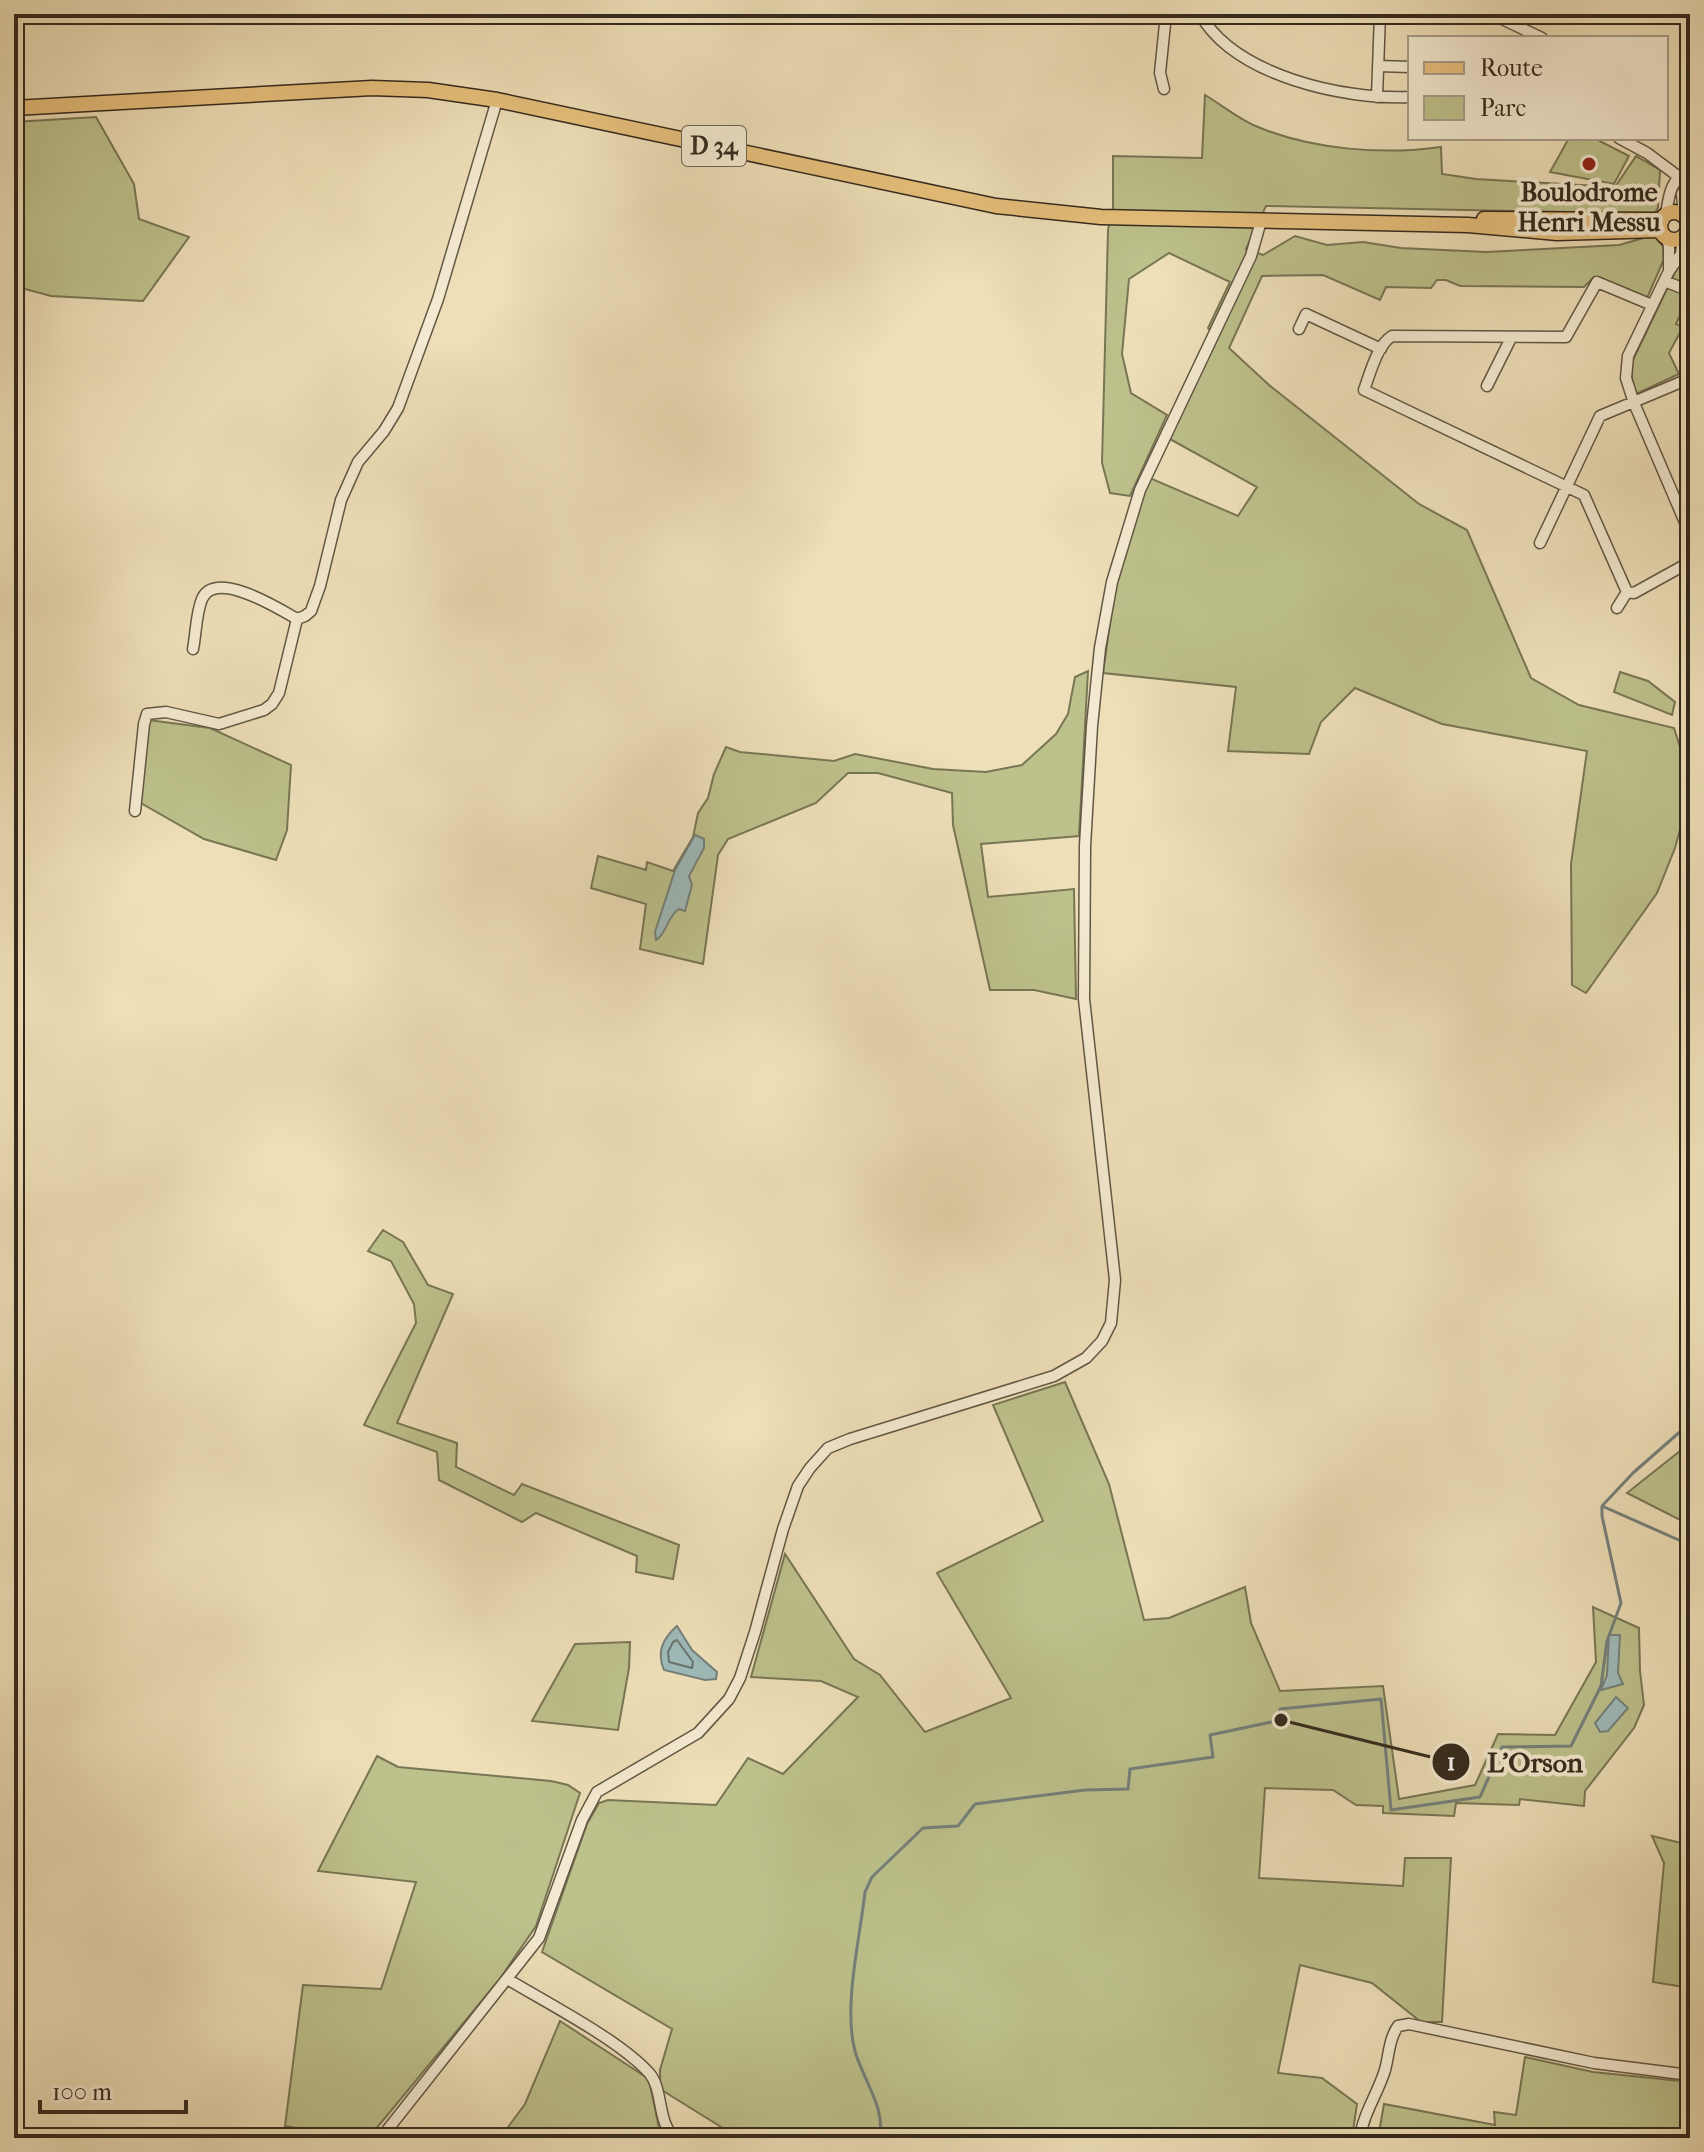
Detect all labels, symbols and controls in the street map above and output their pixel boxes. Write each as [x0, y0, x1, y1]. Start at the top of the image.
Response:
legend [1408, 36, 1668, 140]
text: Route [1480, 54, 1543, 82]
text: Parc [1480, 94, 1526, 122]
road number: D 34 [682, 126, 746, 166]
marker: Boulodrome Henri Messu [1580, 155, 1598, 173]
place label: Boulodrome Henri Messu [1518, 177, 1661, 238]
callout: L’Orson [1431, 1736, 1599, 1788]
text: L’Orson [1487, 1746, 1584, 1779]
text: 1 [1447, 1748, 1455, 1776]
scale bar [40, 2064, 186, 2114]
text: 100 m [52, 2078, 112, 2106]

